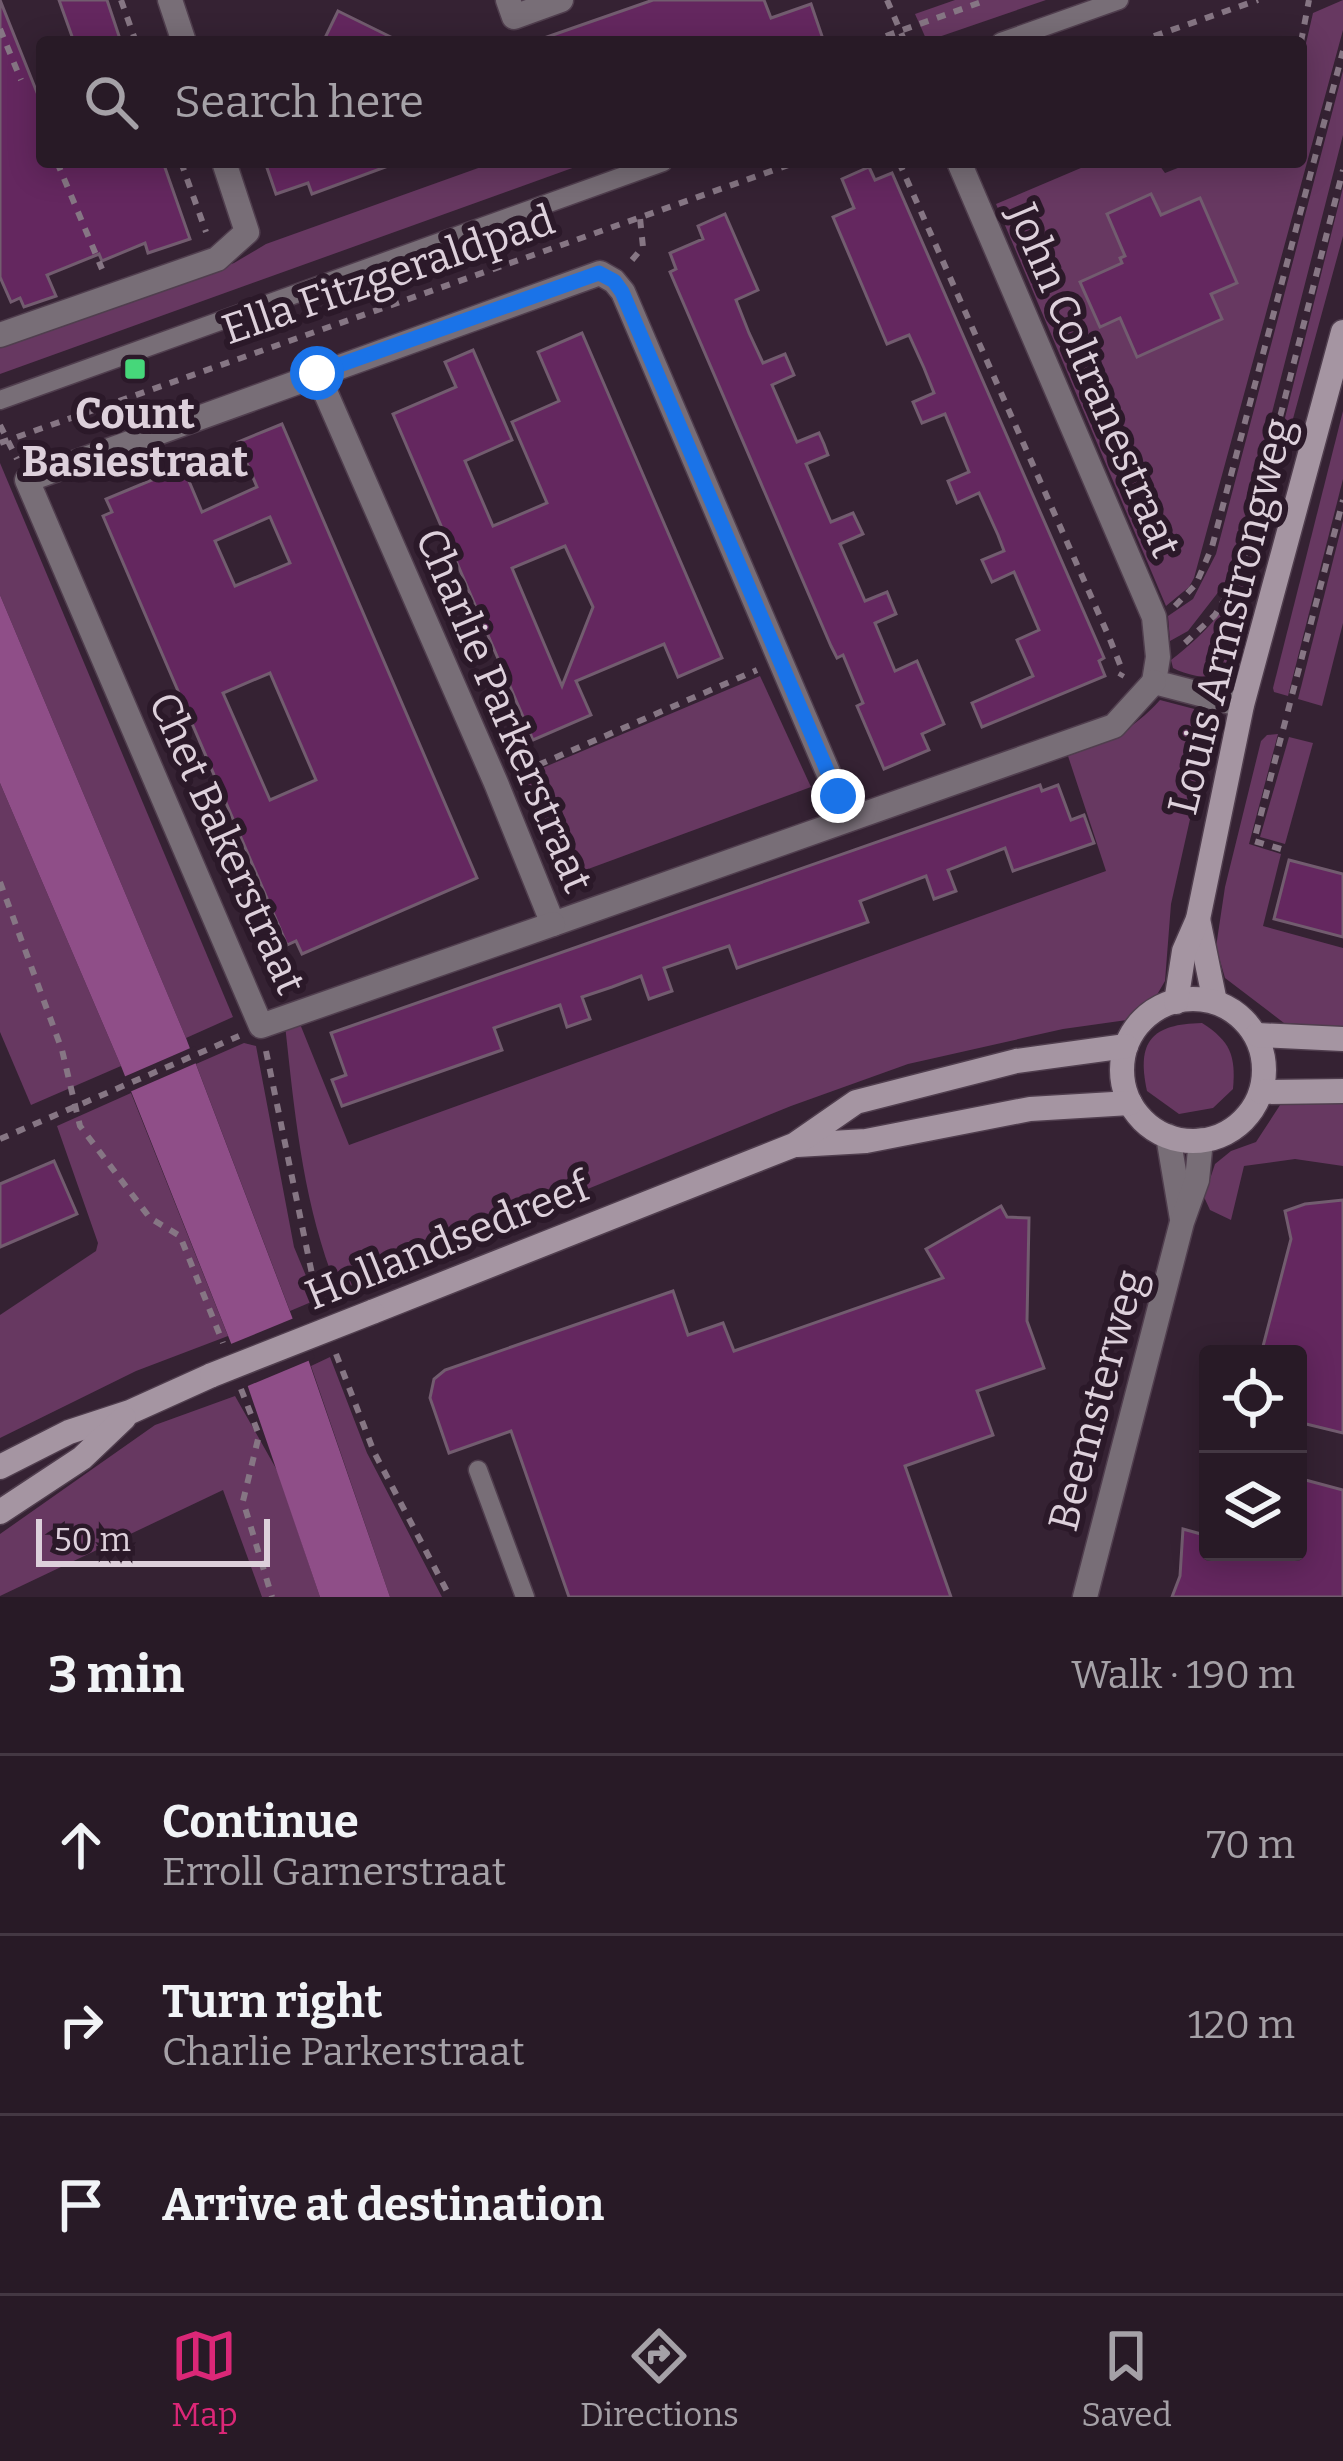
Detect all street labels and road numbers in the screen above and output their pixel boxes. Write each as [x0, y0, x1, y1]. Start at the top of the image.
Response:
street label: Ella Fitzgeraldpad [216, 195, 561, 355]
street label: John Coltranestraat [997, 195, 1191, 565]
street label: Louis Armstrongweg [1158, 413, 1304, 820]
street label: Charlie Parkerstraat [405, 521, 603, 900]
street label: Chet Bakerstraat [138, 685, 316, 1002]
street label: Hollandsedreef [298, 1160, 599, 1321]
street label: Beemsterweg [1038, 1264, 1156, 1536]

